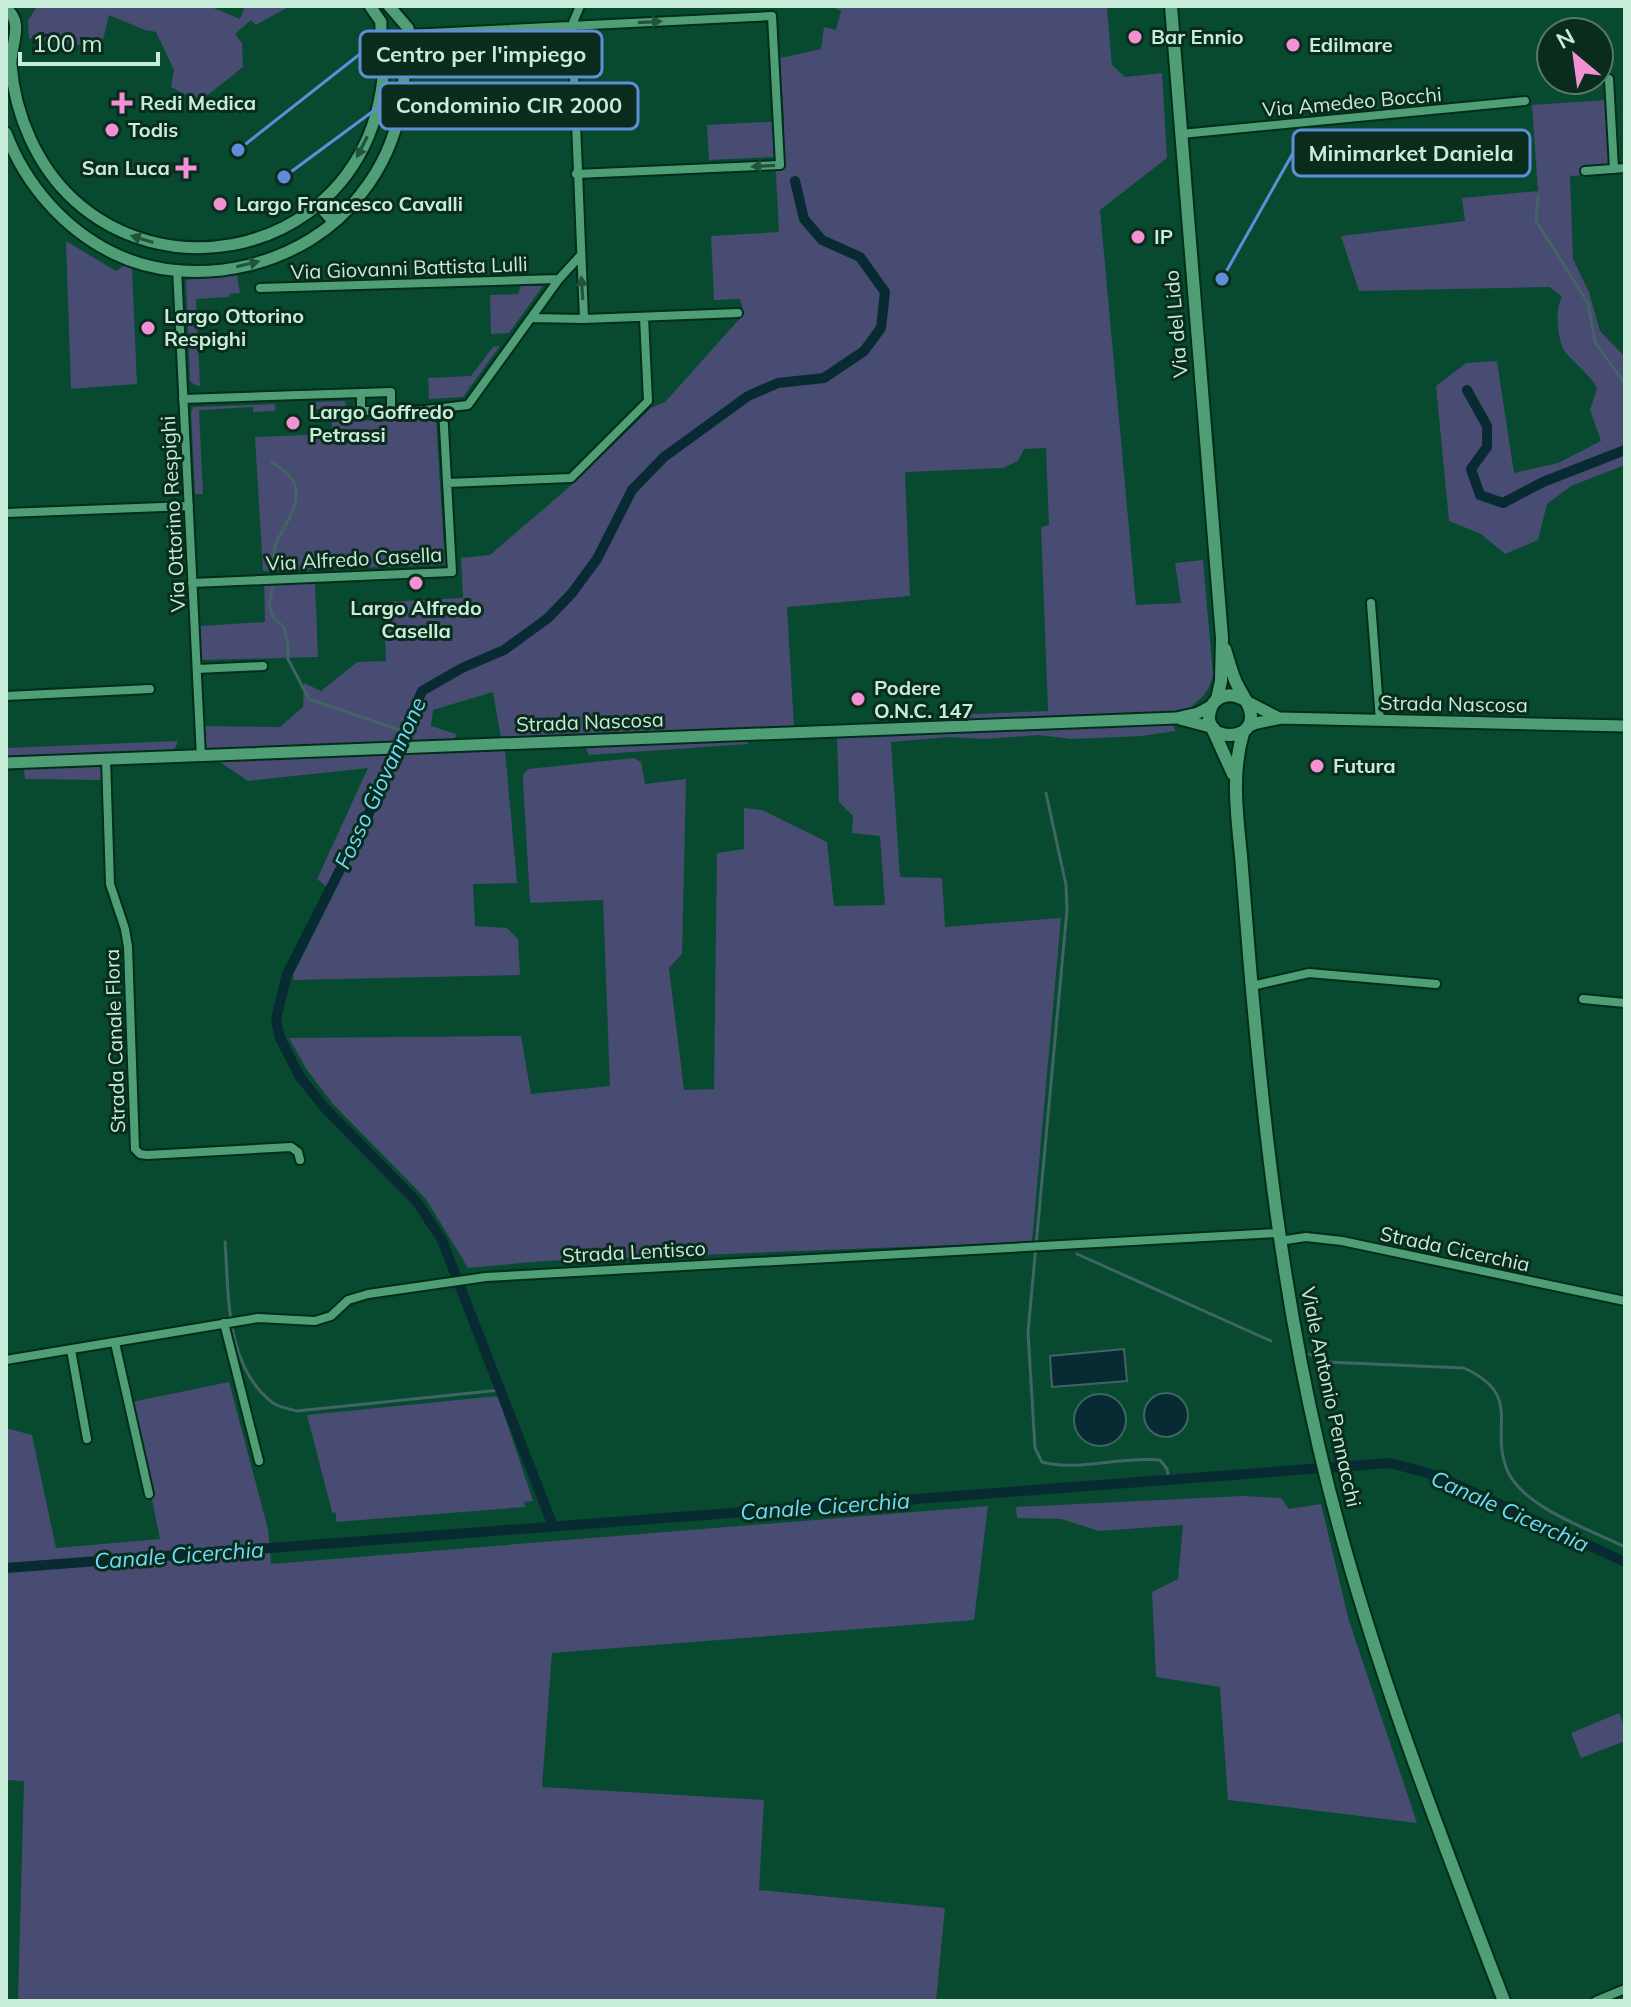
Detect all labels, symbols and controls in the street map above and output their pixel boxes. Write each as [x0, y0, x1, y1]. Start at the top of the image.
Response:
one-way arrow [637, 15, 663, 28]
scale bar [20, 16, 158, 66]
north arrow [1535, 16, 1615, 96]
text: N [1551, 22, 1579, 55]
place label: Bar Ennio [1151, 24, 1244, 49]
text: 100 m [32, 28, 103, 58]
marker: Bar Ennio [1126, 28, 1144, 46]
callout: Centro per l'impiego [360, 31, 602, 77]
place label: Edilmare [1309, 32, 1393, 57]
marker: Edilmare [1284, 36, 1302, 54]
text: Centro per l'impiego [376, 40, 586, 68]
street label: Via Amedeo Bocchi [1261, 81, 1443, 122]
callout: Condominio CIR 2000 [380, 83, 638, 129]
place label: Redi Medica [140, 90, 256, 115]
text: Condominio CIR 2000 [396, 91, 622, 119]
marker: Redi Medica [111, 92, 133, 114]
place label: Todis [128, 117, 178, 142]
marker: Todis [103, 121, 121, 139]
callout: Minimarket Daniela [1293, 130, 1530, 176]
one-way arrow [355, 136, 369, 159]
text: Minimarket Daniela [1308, 139, 1514, 167]
place label: San Luca [82, 155, 170, 180]
marker: San Luca [177, 159, 195, 177]
one-way arrow [750, 159, 775, 172]
place label: Largo Francesco Cavalli [236, 191, 463, 216]
marker: Largo Francesco Cavalli [211, 195, 229, 213]
place label: IP [1154, 224, 1173, 249]
marker: IP [1129, 228, 1147, 246]
one-way arrow [129, 232, 153, 245]
street label: Via Giovanni Battista Lulli [290, 251, 528, 284]
one-way arrow [235, 258, 260, 270]
street label: Via del Lido [1158, 269, 1193, 379]
one-way arrow [575, 275, 588, 300]
place label: Largo Ottorino Respighi [164, 303, 304, 351]
marker: Largo Ottorino Respighi [139, 319, 157, 337]
place label: Largo Goffredo Petrassi [309, 399, 454, 447]
marker: Largo Goffredo Petrassi [284, 414, 302, 432]
street label: Via Ottorino Respighi [155, 415, 190, 613]
street label: Via Alfredo Casella [265, 541, 443, 576]
marker: Largo Alfredo Casella [407, 574, 425, 592]
place label: Largo Alfredo Casella [350, 595, 482, 643]
place label: Podere O.N.C. 147 [874, 675, 974, 723]
marker: Podere O.N.C. 147 [849, 690, 867, 708]
street label: Strada Nascosa [1380, 690, 1528, 717]
water label: Fosso Giovannone [328, 693, 432, 873]
street label: Strada Nascosa [516, 706, 664, 737]
place label: Futura [1333, 753, 1396, 778]
marker: Futura [1308, 757, 1326, 775]
street label: Strada Canale Flora [99, 948, 130, 1134]
street label: Strada Cicerchia [1378, 1220, 1532, 1277]
street label: Strada Lentisco [561, 1235, 707, 1268]
street label: Viale Antonio Pennacchi [1296, 1285, 1367, 1509]
water label: Canale Cicerchia [1427, 1464, 1593, 1558]
water label: Canale Cicerchia [739, 1486, 911, 1526]
water label: Canale Cicerchia [93, 1535, 265, 1575]

